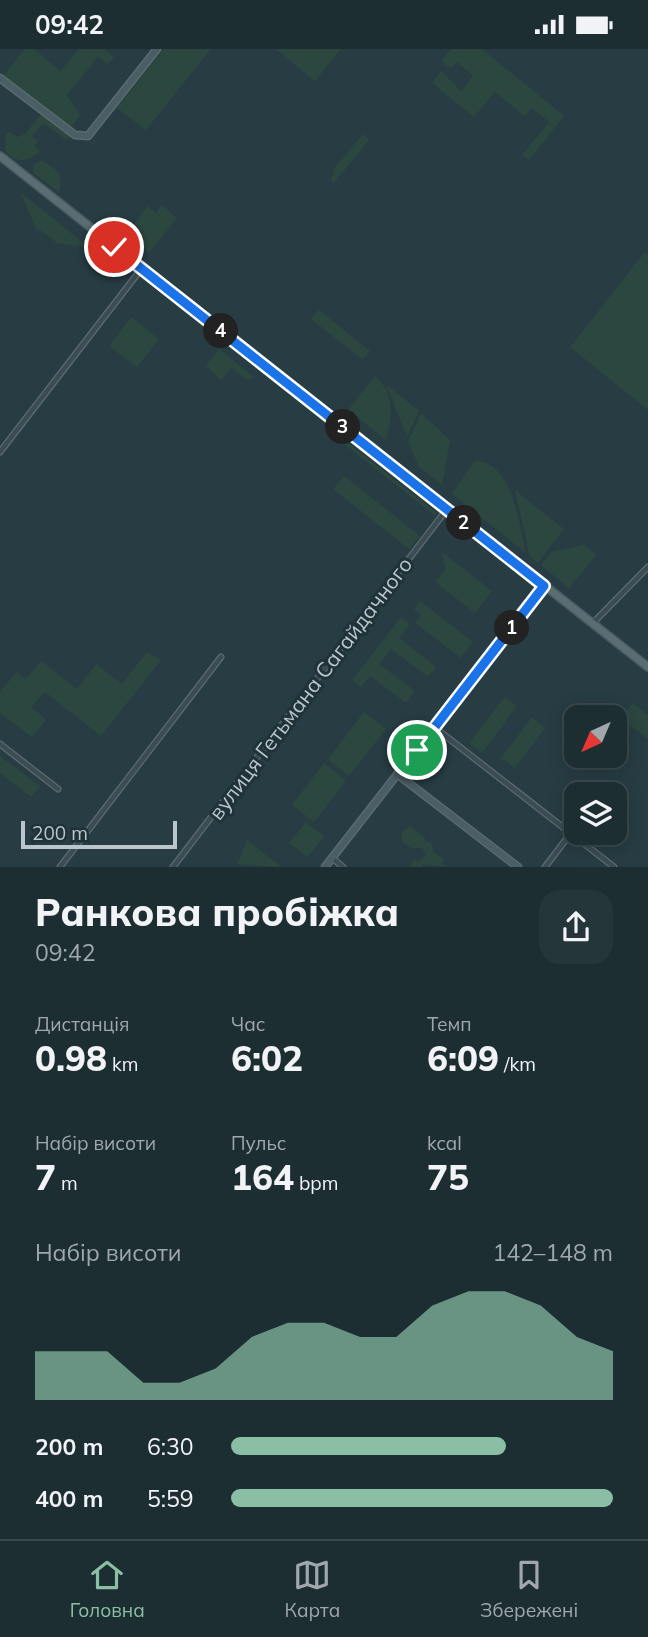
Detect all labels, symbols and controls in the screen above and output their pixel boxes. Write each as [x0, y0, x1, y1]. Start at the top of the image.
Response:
text: 09:42 [35, 8, 104, 41]
pin [84, 217, 144, 277]
icon: check [95, 228, 133, 266]
pin: 4 [204, 313, 238, 349]
text: 4 [215, 318, 226, 342]
pin: 3 [326, 409, 360, 445]
text: 3 [337, 414, 348, 438]
pin: 2 [447, 505, 482, 540]
text: 2 [458, 510, 469, 534]
street label: вулиця Гетьмана Сагайдачного [203, 552, 417, 824]
pin: 1 [494, 611, 530, 645]
text: 1 [506, 615, 517, 639]
north arrow [564, 705, 626, 768]
map controls [564, 705, 627, 845]
pin [387, 720, 447, 780]
icon: arrive [398, 731, 436, 769]
button: layers [564, 782, 627, 845]
scale bar [21, 818, 177, 850]
text: 200 m [32, 821, 88, 845]
text: Ранкова пробіжка [35, 888, 399, 936]
button: share [539, 890, 613, 964]
text: 09:42 [35, 938, 95, 967]
text: Дистанція [35, 1012, 130, 1036]
text: Час [231, 1012, 265, 1036]
text: Темп [427, 1012, 472, 1036]
text: 0.98 [35, 1036, 107, 1080]
text: 6:02 [231, 1036, 303, 1080]
text: 6:09 [427, 1036, 499, 1080]
text: km [107, 1052, 139, 1076]
text: /km [499, 1052, 536, 1076]
text: Набір висоти [35, 1131, 156, 1155]
text: Пульс [231, 1131, 286, 1155]
text: kcal [427, 1131, 462, 1155]
text: 7 [35, 1155, 56, 1199]
text: 164 [231, 1155, 294, 1199]
text: 75 [427, 1155, 469, 1199]
text: m [56, 1171, 78, 1195]
text: bpm [294, 1171, 338, 1195]
text: Набір висоти [35, 1238, 181, 1267]
text: 142–148 m [492, 1238, 613, 1267]
text: 200 m [35, 1432, 103, 1461]
text: 6:30 [147, 1432, 194, 1461]
text: 400 m [35, 1484, 103, 1513]
text: 5:59 [147, 1484, 194, 1513]
tab: Головна [70, 1556, 145, 1622]
tab: Карта [284, 1556, 340, 1622]
tab: Збережені [480, 1556, 578, 1622]

